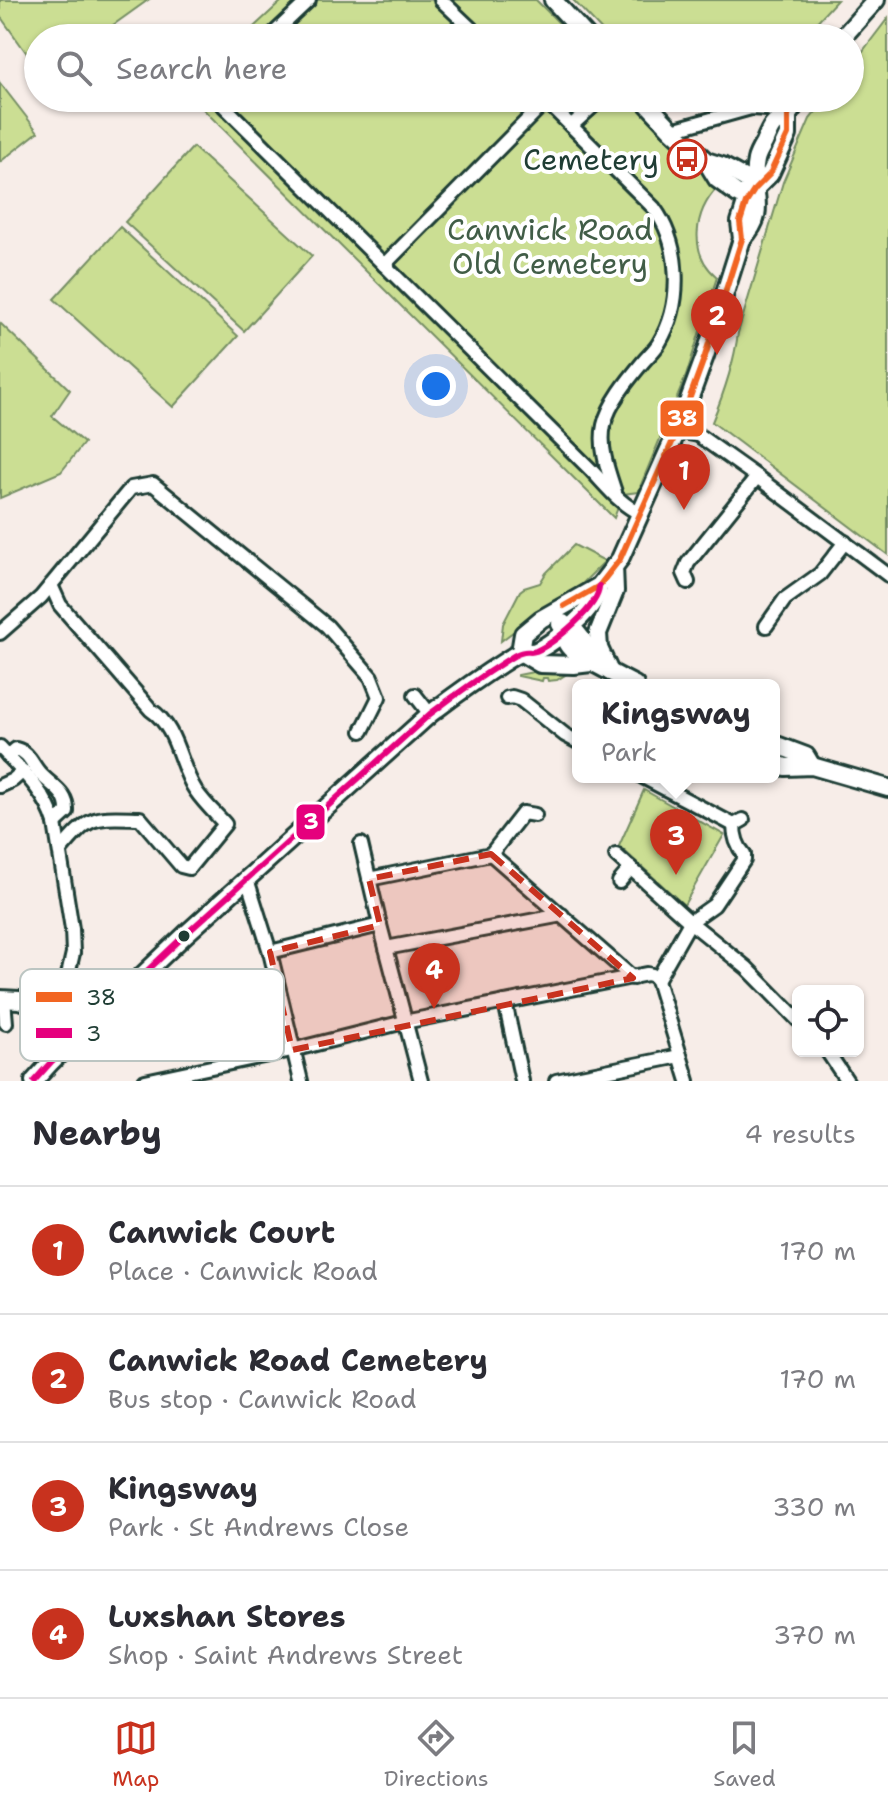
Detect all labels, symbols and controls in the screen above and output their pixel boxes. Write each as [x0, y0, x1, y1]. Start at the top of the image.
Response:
search box [24, 24, 864, 112]
icon: search [52, 46, 96, 90]
text: Search here [116, 48, 287, 89]
bus stop icon: Cemetery [666, 138, 708, 180]
place label: Cemetery [523, 139, 659, 180]
park label: Canwick Road Old Cemetery [447, 209, 653, 284]
pin: 2 [691, 289, 743, 355]
your location [416, 366, 456, 406]
line badge: 38 [659, 399, 705, 438]
text: 38 [667, 404, 697, 433]
pin: 1 [658, 444, 710, 510]
popup [572, 679, 780, 783]
text: Kingsway [601, 693, 751, 734]
text: Park [601, 734, 657, 769]
line badge: 3 [295, 803, 326, 841]
text: 3 [303, 807, 319, 836]
pin: 3 [650, 809, 702, 875]
unlabelled marker [176, 928, 192, 944]
pin: 4 [408, 943, 460, 1009]
legend [20, 969, 284, 1061]
text: 38 [86, 983, 116, 1012]
map controls [792, 985, 864, 1057]
button: locate [792, 985, 864, 1057]
text: 3 [86, 1019, 101, 1048]
text: Nearby [32, 1110, 162, 1156]
text: 4 results [744, 1116, 856, 1151]
text: Canwick Court [108, 1212, 335, 1253]
text: 1 [52, 1233, 64, 1268]
text: 170 m [779, 1233, 856, 1268]
text: Place · Canwick Road [108, 1253, 378, 1288]
text: Canwick Road Cemetery [108, 1340, 488, 1381]
text: 2 [49, 1361, 67, 1396]
text: 170 m [779, 1361, 856, 1396]
text: Bus stop · Canwick Road [108, 1381, 416, 1416]
text: Kingsway [108, 1468, 258, 1509]
text: 3 [49, 1489, 67, 1524]
text: 330 m [772, 1489, 856, 1524]
text: Park · St Andrews Close [108, 1509, 409, 1544]
text: Luxshan Stores [108, 1596, 346, 1637]
text: 4 [49, 1617, 67, 1652]
text: 370 m [773, 1617, 856, 1652]
text: Shop · Saint Andrews Street [108, 1637, 463, 1672]
tab: Map [112, 1716, 159, 1793]
tab: Directions [384, 1716, 489, 1793]
tab: Saved [713, 1716, 776, 1793]

